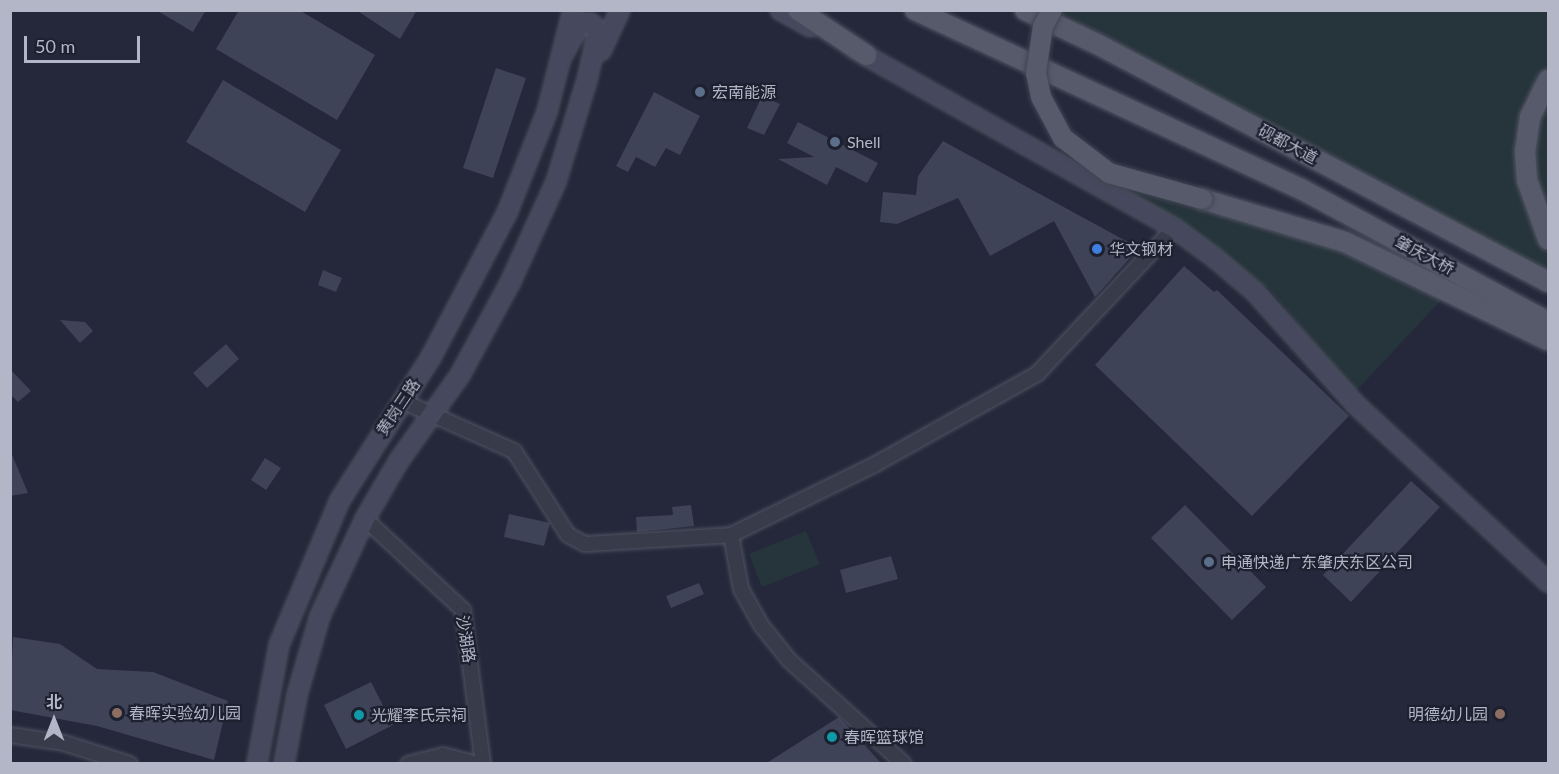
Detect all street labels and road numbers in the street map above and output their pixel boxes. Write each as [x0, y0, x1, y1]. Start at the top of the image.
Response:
street label: 砚都大道 [1255, 121, 1321, 167]
street label: 肇庆大桥 [1392, 232, 1458, 278]
street label: 黄岗三路 [372, 375, 424, 439]
street label: 沙湖路 [453, 614, 479, 664]

